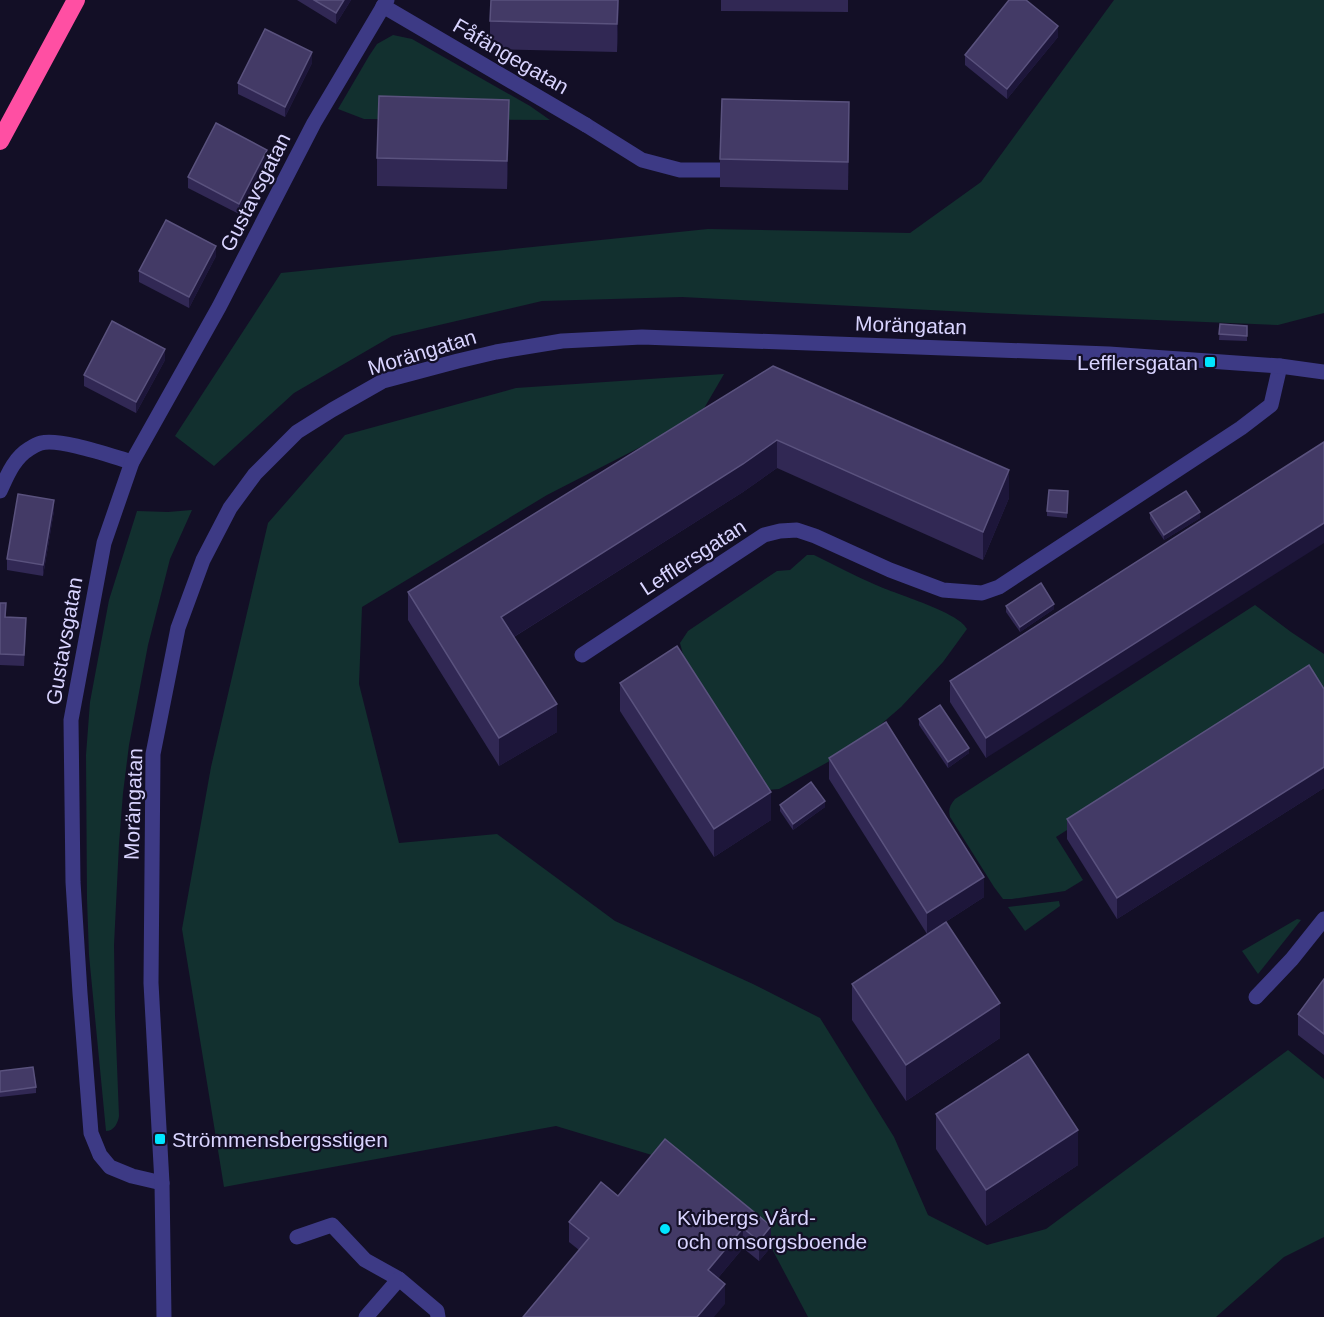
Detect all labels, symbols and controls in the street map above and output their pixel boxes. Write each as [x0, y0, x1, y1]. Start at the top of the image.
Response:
street label: Fåfängegatan [449, 14, 573, 98]
street label: Gustavsgatan [215, 129, 295, 255]
street label: Morängatan [855, 312, 967, 338]
street label: Morängatan [365, 325, 479, 379]
place label: Lefflersgatan [1077, 351, 1198, 374]
marker: Lefflersgatan [1203, 355, 1217, 369]
street label: Lefflersgatan [636, 514, 750, 600]
street label: Gustavsgatan [41, 575, 87, 707]
street label: Morängatan [120, 748, 146, 860]
place label: Strömmensbergsstigen [172, 1128, 388, 1151]
marker: Strömmensbergsstigen [153, 1132, 167, 1146]
place label: Kvibergs Vård- och omsorgsboende [677, 1206, 867, 1253]
marker: Kvibergs Vård- och omsorgsboende [658, 1222, 672, 1236]

